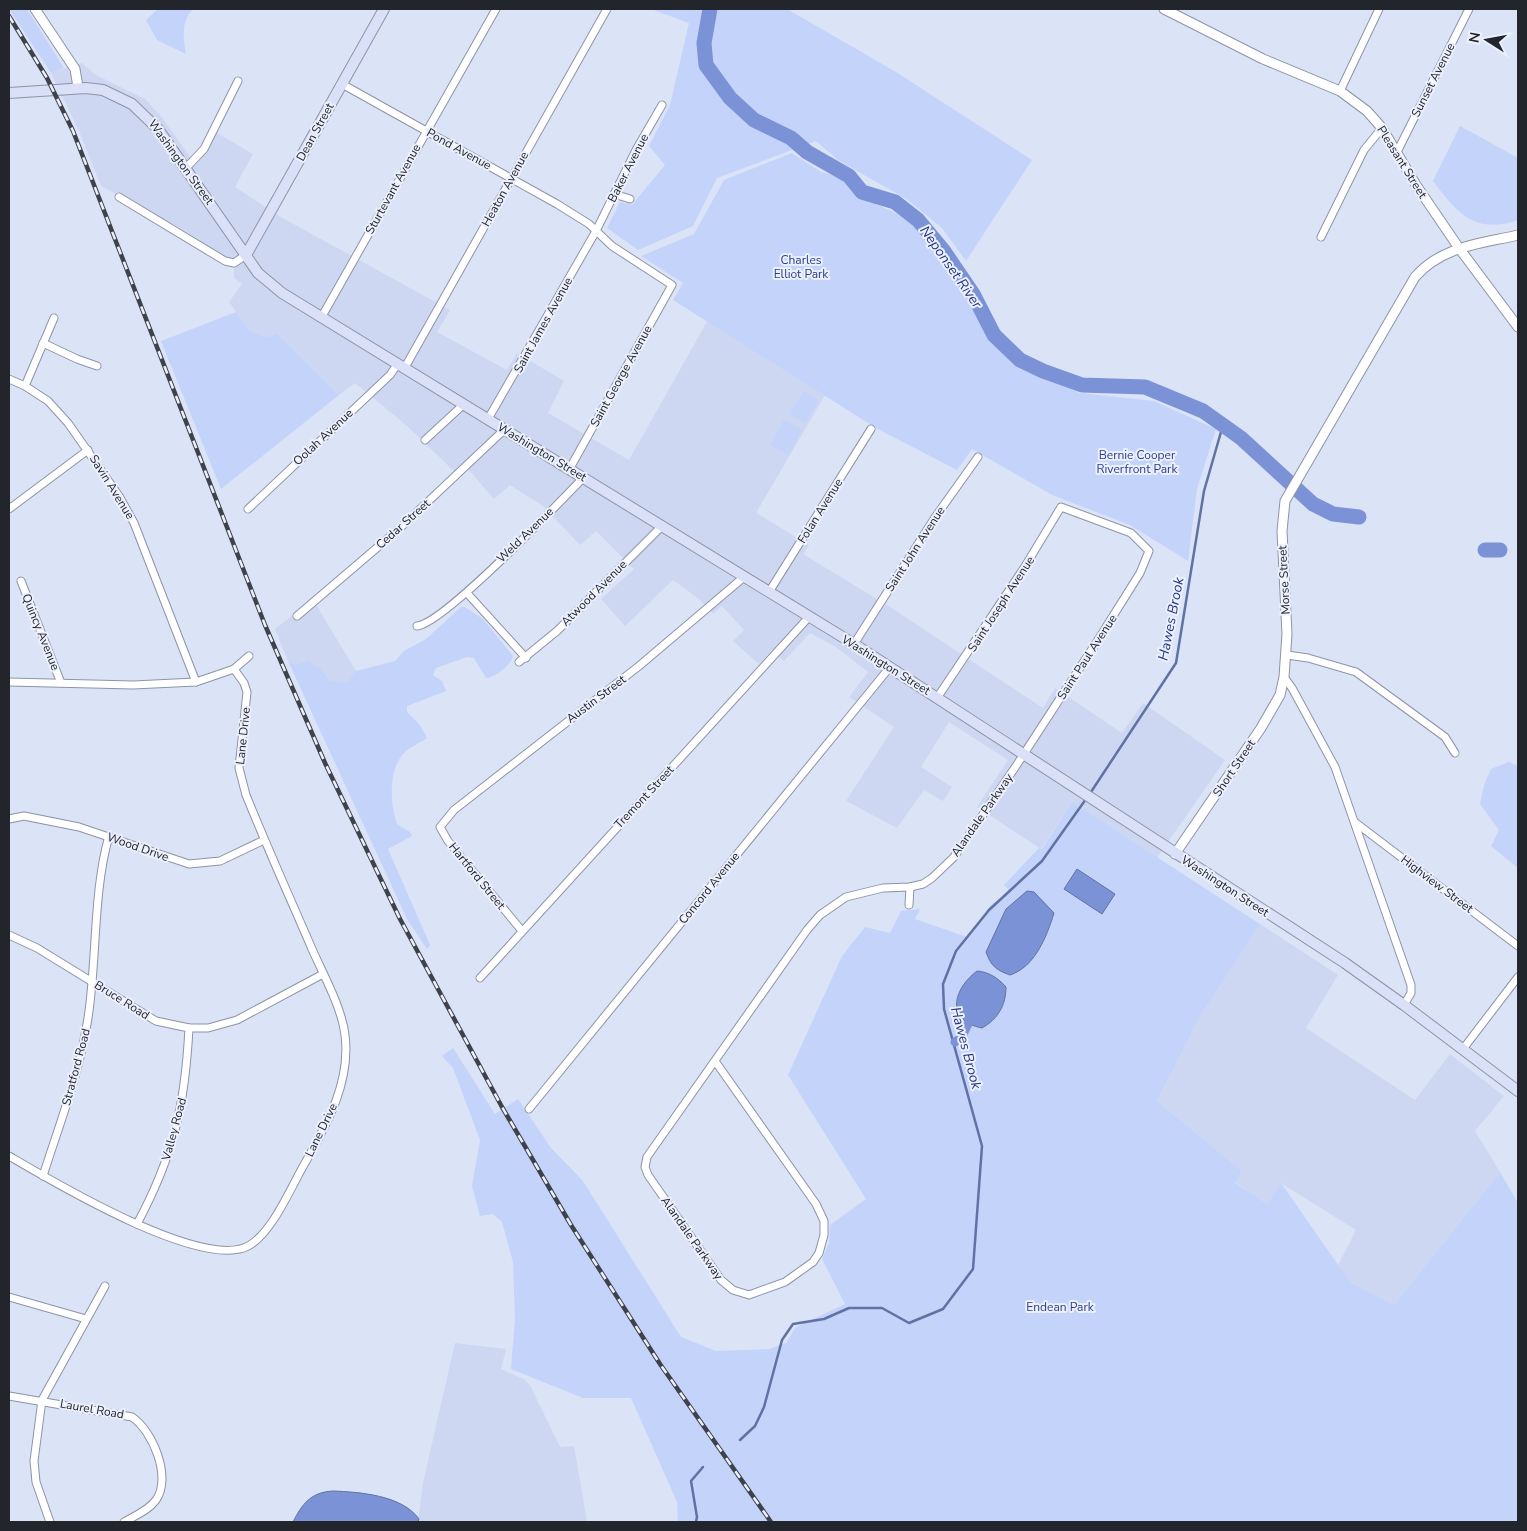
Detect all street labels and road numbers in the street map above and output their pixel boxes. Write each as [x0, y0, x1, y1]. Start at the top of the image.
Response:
street label: Sunset Avenue [1407, 40, 1459, 120]
street label: Dean Street [292, 99, 338, 164]
street label: Washington Street [145, 116, 218, 208]
street label: Pleasant Street [1373, 123, 1431, 202]
street label: Pond Avenue [424, 125, 494, 173]
street label: Baker Avenue [604, 131, 652, 205]
street label: Sturtevant Avenue [362, 141, 424, 237]
street label: Heaton Avenue [478, 149, 532, 229]
street label: Saint James Avenue [510, 274, 576, 376]
street label: Saint George Avenue [586, 322, 656, 430]
street label: Oolah Avenue [290, 405, 356, 469]
street label: Washington Street [494, 419, 590, 485]
street label: Savin Avenue [86, 452, 138, 522]
street label: Folan Avenue [794, 476, 846, 546]
street label: Cedar Street [373, 495, 434, 553]
street label: Saint John Avenue [881, 503, 949, 595]
street label: Weld Avenue [493, 504, 557, 566]
street label: Morse Street [1274, 544, 1294, 615]
street label: Saint Joseph Avenue [964, 553, 1038, 655]
street label: Atwood Avenue [558, 557, 630, 629]
street label: Quincy Avenue [18, 591, 64, 673]
street label: Saint Paul Avenue [1053, 611, 1121, 703]
street label: Washington Street [839, 631, 934, 699]
street label: Austin Street [563, 671, 630, 727]
street label: Lane Drive [232, 707, 254, 765]
street label: Short Street [1209, 736, 1259, 800]
street label: Tremont Street [611, 761, 678, 832]
street label: Alandale Parkway [947, 770, 1017, 860]
street label: Wood Drive [105, 829, 171, 865]
street label: Hartford Street [445, 839, 509, 913]
street label: Concord Avenue [675, 849, 743, 927]
street label: Highview Street [1397, 851, 1477, 917]
street label: Washington Street [1178, 852, 1273, 921]
street label: Bruce Road [91, 977, 153, 1023]
street label: Stratford Road [58, 1027, 94, 1107]
street label: Valley Road [158, 1096, 190, 1163]
street label: Lane Drive [301, 1101, 341, 1159]
street label: Alandale Parkway [657, 1193, 727, 1283]
street label: Laurel Road [59, 1395, 125, 1423]

